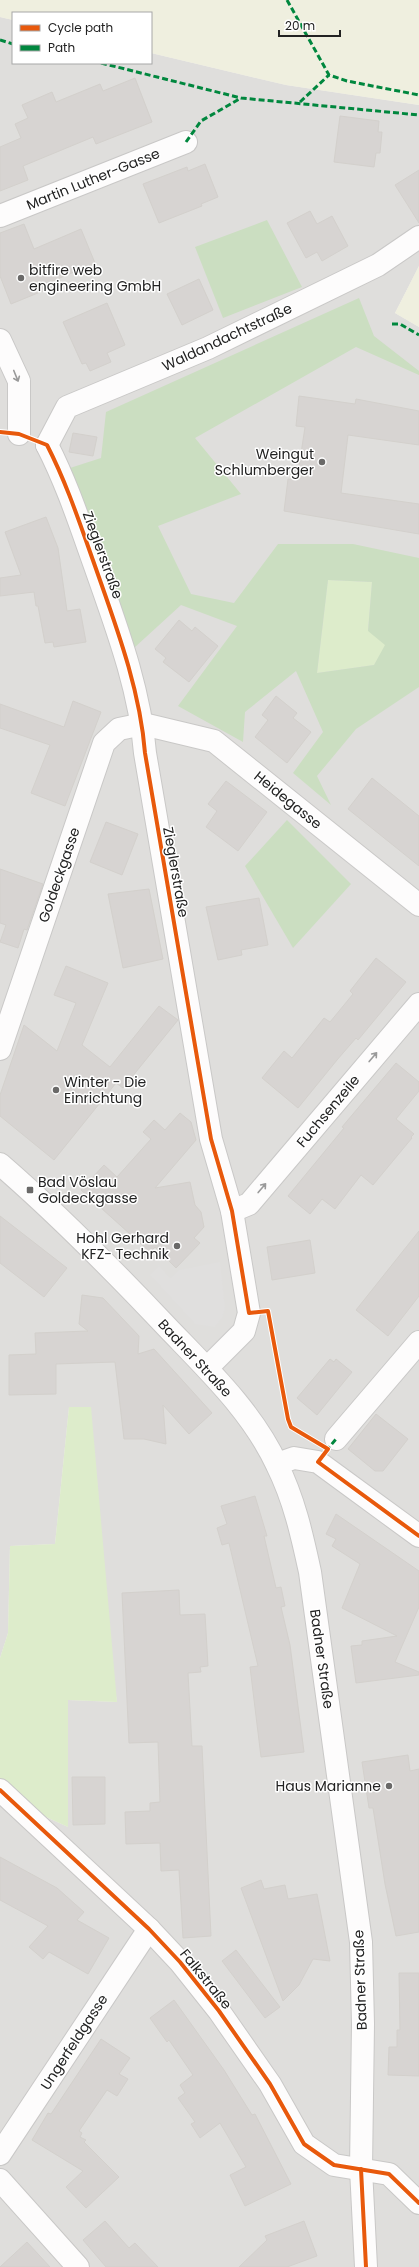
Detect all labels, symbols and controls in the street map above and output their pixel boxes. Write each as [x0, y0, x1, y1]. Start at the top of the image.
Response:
legend [12, 12, 152, 64]
scale bar [279, 12, 340, 38]
text: 20 m [285, 17, 315, 34]
text: Cycle path [48, 19, 113, 36]
text: Path [48, 39, 75, 56]
street label: Martin Luther-Gasse [23, 143, 163, 215]
place label: bitfire web engineering GmbH [29, 260, 161, 296]
marker: bitfire web engineering GmbH [16, 273, 26, 283]
street label: Waldandachtstraße [159, 298, 296, 376]
one-way arrow [13, 370, 20, 382]
place label: Weingut Schlumberger [215, 444, 314, 480]
marker: Weingut Schlumberger [317, 457, 327, 467]
street label: Zieglerstraße [78, 508, 128, 602]
street label: Heidegasse [250, 766, 326, 834]
street label: Goldeckgasse [33, 824, 85, 925]
street label: Zieglerstraße [158, 825, 194, 919]
one-way arrow [369, 1052, 378, 1062]
street label: Fuchsenzeile [292, 1070, 364, 1152]
place label: Winter - Die Einrichtung [64, 1072, 147, 1108]
marker: Winter - Die Einrichtung [51, 1085, 61, 1095]
place label: Bad Vöslau Goldeckgasse [38, 1172, 138, 1208]
one-way arrow [257, 1183, 267, 1193]
marker: Bad Vöslau Goldeckgasse [25, 1185, 35, 1195]
place label: Hohl Gerhard KFZ- Technik [76, 1228, 170, 1264]
marker: Hohl Gerhard KFZ- Technik [172, 1241, 182, 1251]
street label: Badner Straße [153, 1314, 237, 1402]
street label: Badner Straße [305, 1608, 339, 1710]
place label: Haus Marianne [276, 1776, 381, 1796]
marker: Haus Marianne [384, 1781, 394, 1791]
street label: Badner Straße [348, 1929, 372, 2030]
street label: Falkstraße [175, 1945, 237, 2014]
street label: Ungerfeldgasse [36, 1990, 113, 2094]

